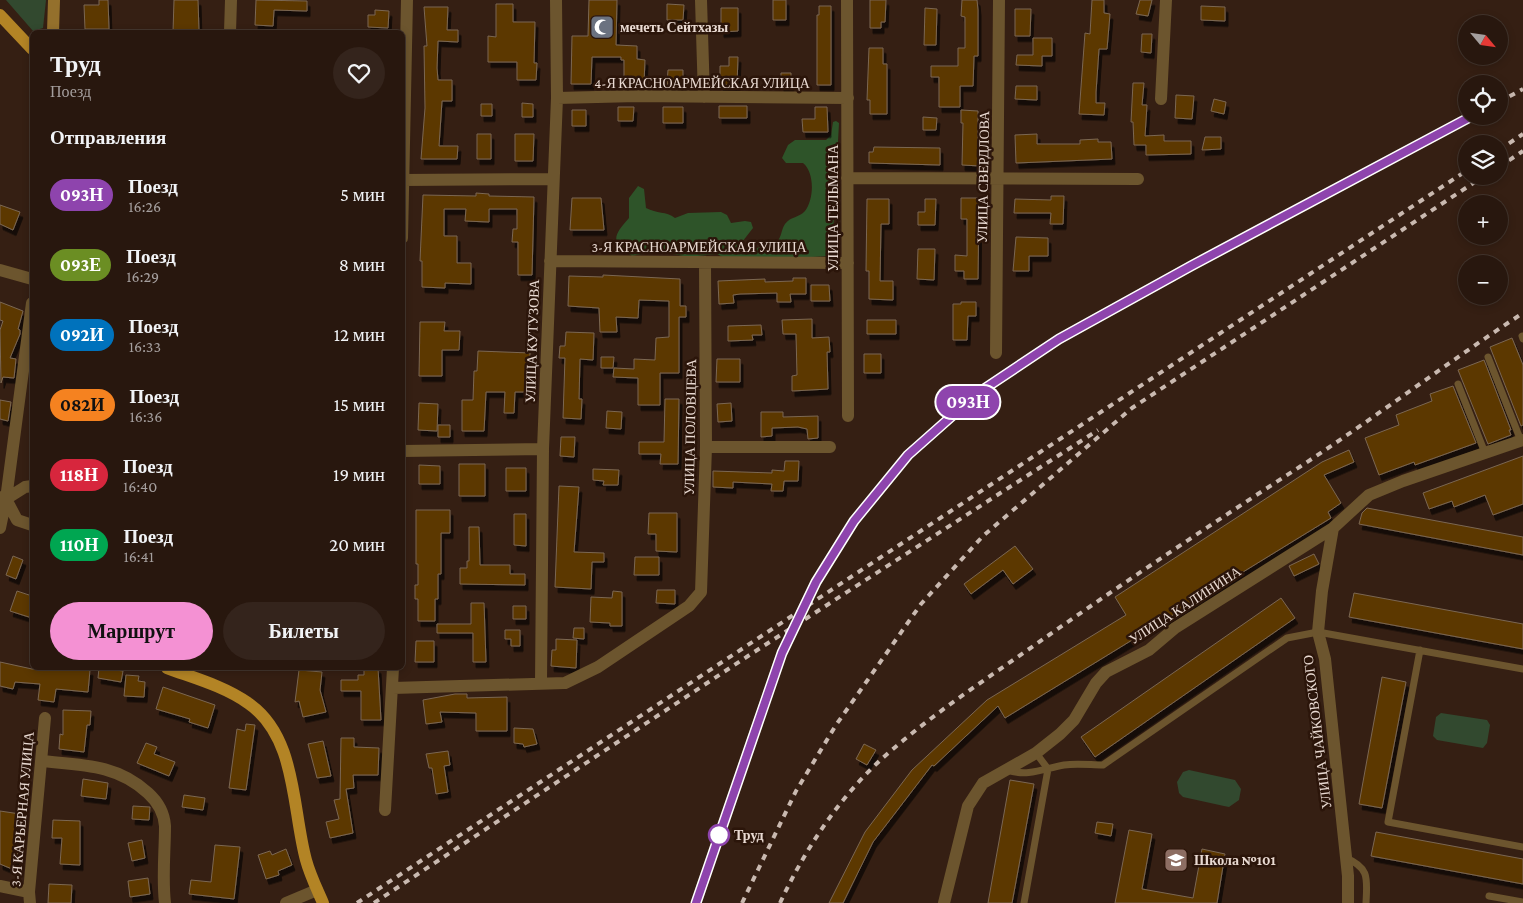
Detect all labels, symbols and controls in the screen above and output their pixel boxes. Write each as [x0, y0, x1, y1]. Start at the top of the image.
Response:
mosque icon: мечеть Сейтхазы [589, 14, 615, 40]
north arrow [1458, 15, 1508, 65]
map controls [1458, 15, 1508, 305]
place label: мечеть Сейтхазы [620, 19, 728, 35]
button: heart [333, 47, 385, 99]
text: Труд [50, 50, 101, 77]
street label: 4-Я КРАСНОАРМЕЙСКАЯ УЛИЦА [594, 75, 811, 91]
button: locate [1458, 75, 1508, 125]
text: Поезд [50, 83, 91, 100]
street label: УЛИЦА СВЕРДЛОВА [974, 110, 992, 243]
text: Отправления [50, 127, 166, 148]
button: layers [1458, 135, 1508, 185]
street label: УЛИЦА ТЕЛЬМАНА [825, 143, 841, 272]
text: Поезд [128, 176, 178, 197]
text: 5 мин [340, 184, 385, 205]
text: 093Н [60, 185, 103, 205]
button: + [1458, 195, 1508, 245]
text: 16:26 [128, 198, 161, 215]
street label: 3-Я КРАСНОАРМЕЙСКАЯ УЛИЦА [591, 239, 808, 255]
text: Поезд [126, 246, 176, 267]
text: 8 мин [339, 254, 385, 275]
text: 093Е [60, 255, 101, 275]
button: − [1458, 255, 1508, 305]
text: 16:29 [126, 268, 159, 285]
street label: УЛИЦА КУТУЗОВА [522, 278, 542, 403]
text: Поезд [129, 316, 178, 337]
text: 12 мин [334, 324, 385, 345]
text: 092И [60, 325, 104, 345]
text: 16:33 [129, 338, 161, 355]
street label: УЛИЦА ПОЛОВЦЕВА [681, 358, 699, 495]
text: Поезд [130, 386, 179, 407]
line badge: 093Н [933, 386, 1003, 418]
text: 093Н [946, 392, 990, 412]
text: 15 мин [334, 394, 385, 415]
text: 082И [60, 395, 105, 415]
text: 16:36 [130, 408, 162, 425]
text: Поезд [123, 456, 173, 477]
text: 19 мин [333, 464, 385, 485]
text: 118Н [60, 465, 98, 485]
text: 16:40 [123, 478, 157, 495]
text: Поезд [123, 526, 173, 547]
text: 20 мин [329, 534, 385, 555]
text: 110Н [60, 535, 98, 555]
text: 16:41 [123, 548, 154, 565]
street label: УЛИЦА КАЛИНИНА [1126, 562, 1245, 647]
button: Маршрут [50, 602, 213, 660]
button: Билеты [223, 602, 385, 660]
street label: УЛИЦА ЧАЙКОВСКОГО [1300, 654, 1334, 810]
street label: 3-Я КАРЬЕРНАЯ УЛИЦА [7, 730, 37, 887]
marker: Труд [708, 824, 730, 846]
place label: Труд [734, 827, 764, 843]
school or university icon: Школа №101 [1163, 847, 1189, 873]
place label: Школа №101 [1194, 852, 1276, 868]

